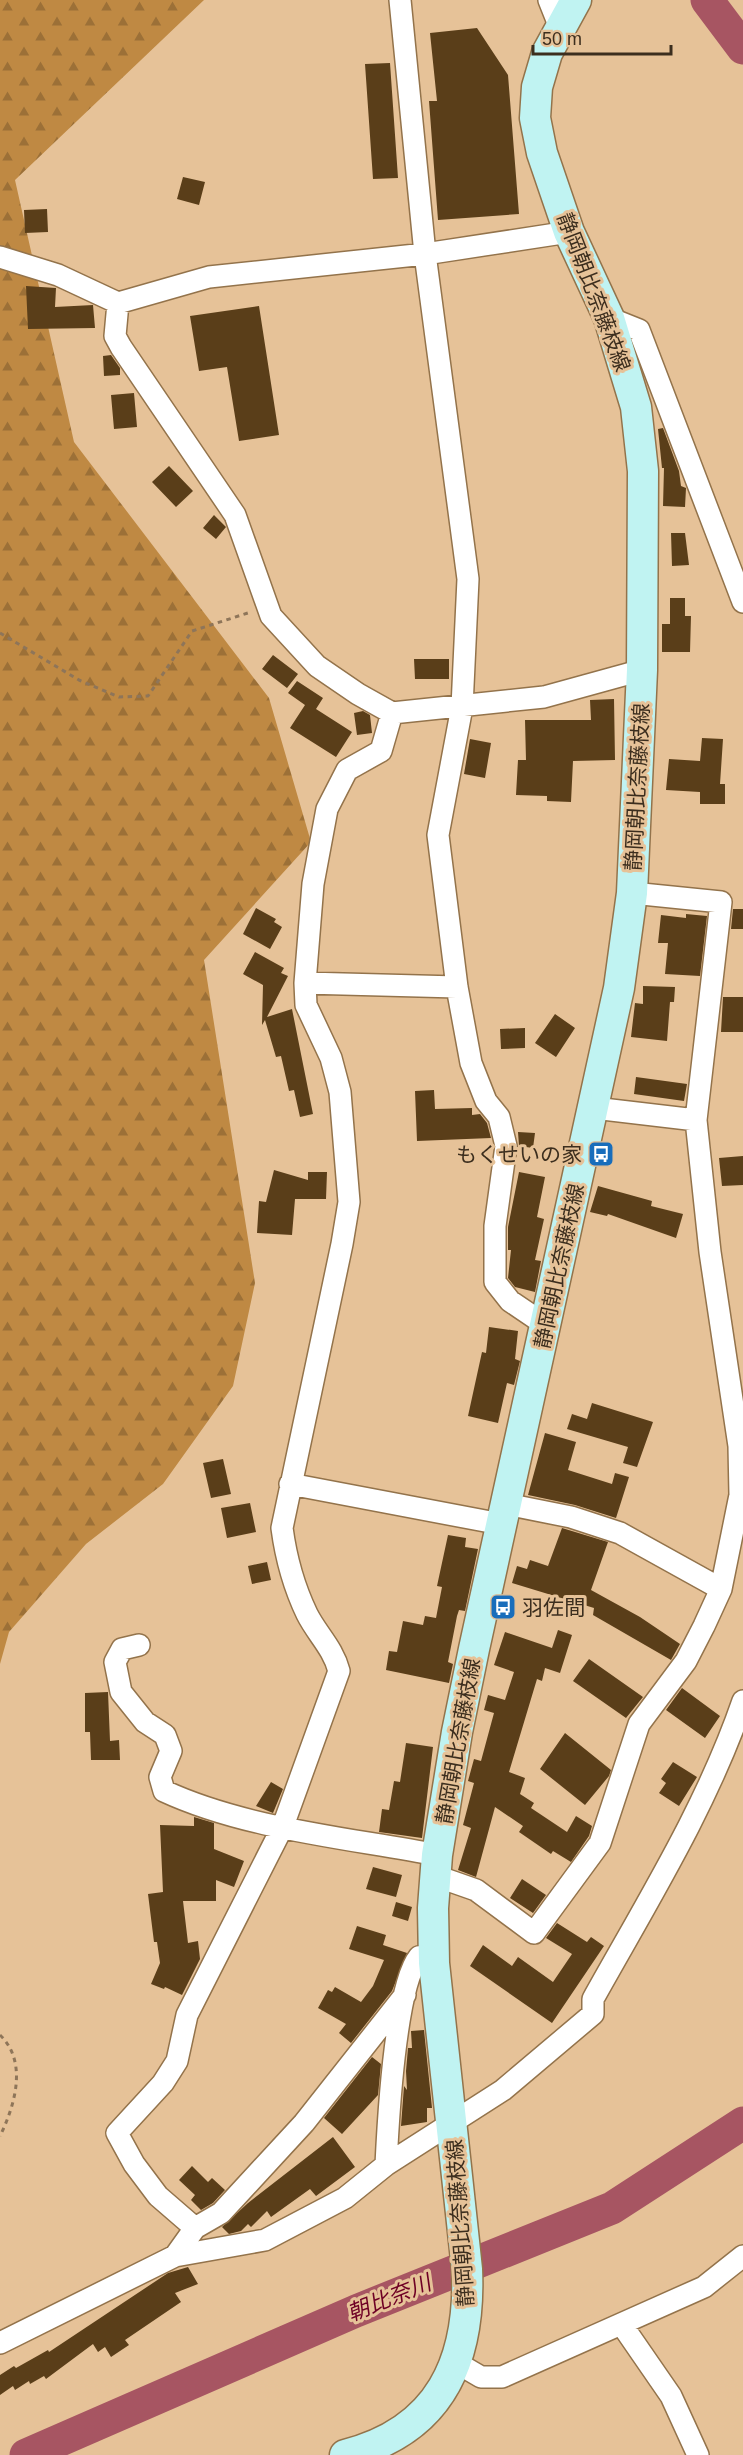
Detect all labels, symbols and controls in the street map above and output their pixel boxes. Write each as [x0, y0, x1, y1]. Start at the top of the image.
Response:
scale bar [533, 18, 671, 56]
text: 50 m [542, 29, 582, 49]
street label: 静岡朝比奈藤枝線 [553, 209, 635, 375]
street label: 静岡朝比奈藤枝線 [621, 703, 653, 871]
bus stop icon: もくせいの家 [586, 1139, 616, 1169]
place label: もくせいの家 [456, 1143, 582, 1166]
street label: 静岡朝比奈藤枝線 [530, 1181, 588, 1351]
bus stop icon: 羽佐間 [488, 1592, 518, 1622]
place label: 羽佐間 [522, 1596, 585, 1619]
street label: 静岡朝比奈藤枝線 [432, 1656, 484, 1826]
street label: 静岡朝比奈藤枝線 [443, 2138, 477, 2308]
water label: 朝比奈川 [344, 2269, 436, 2326]

